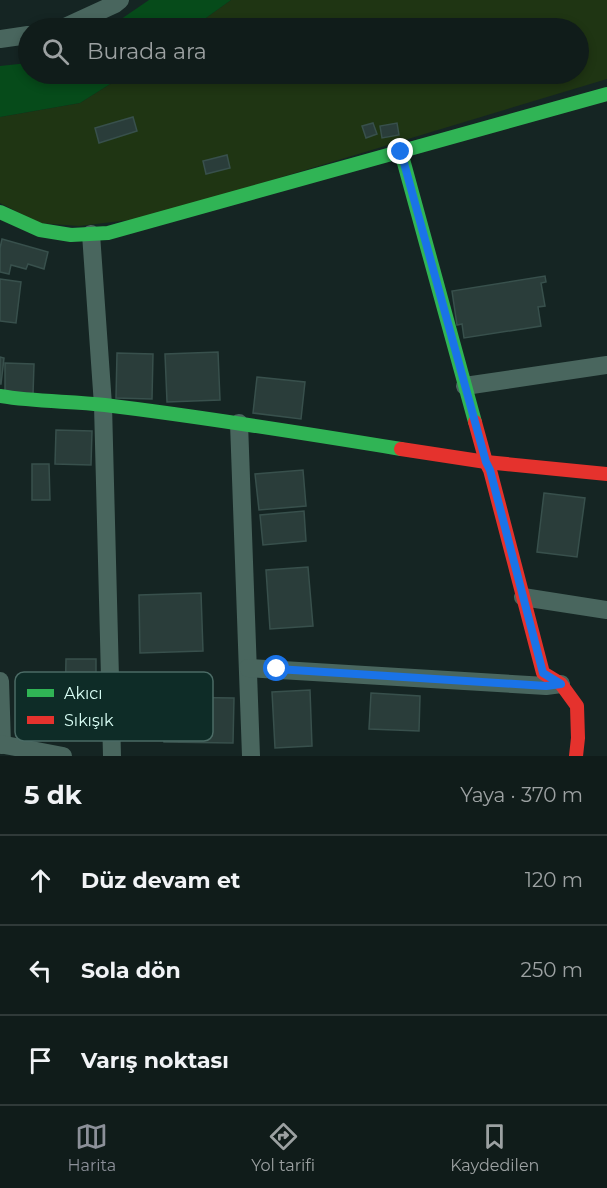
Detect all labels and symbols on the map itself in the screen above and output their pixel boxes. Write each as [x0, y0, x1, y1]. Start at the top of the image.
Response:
route end [387, 138, 413, 164]
route start [263, 655, 289, 681]
legend [15, 672, 213, 741]
text: Akıcı [64, 684, 103, 703]
text: Sıkışık [64, 711, 114, 730]

